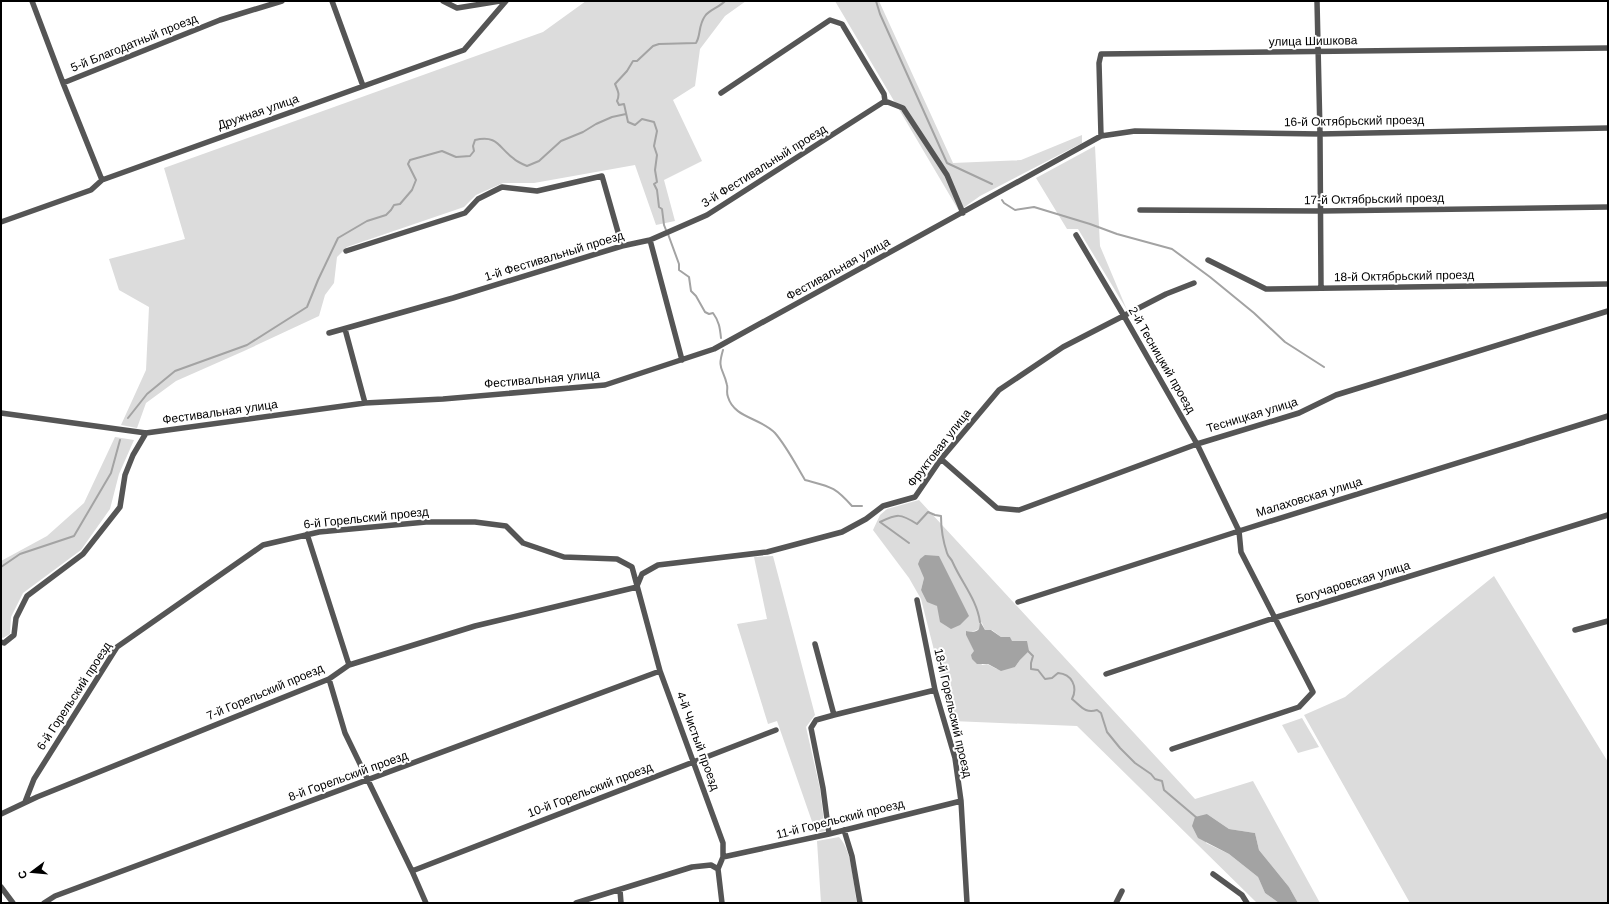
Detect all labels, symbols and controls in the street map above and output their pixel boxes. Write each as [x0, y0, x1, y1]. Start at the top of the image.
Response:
street label: 5-й Благодатный проезд [69, 11, 199, 75]
street label: улица Шишкова [1269, 33, 1358, 49]
street label: Дружная улица [216, 91, 301, 132]
street label: 16-й Октябрьский проезд [1284, 113, 1424, 129]
street label: 3-й Фестивальный проезд [699, 122, 829, 210]
street label: 17-й Октябрьский проезд [1304, 191, 1444, 207]
street label: 1-й Фестивальный проезд [483, 228, 625, 284]
street label: Фестивальная улица [784, 235, 893, 303]
street label: 18-й Октябрьский проезд [1334, 268, 1474, 284]
street label: 2-й Тесницкий проезд [1126, 304, 1198, 416]
street label: Фестивальная улица [483, 367, 601, 391]
street label: Тесницкая улица [1205, 394, 1300, 436]
street label: Фестивальная улица [161, 397, 279, 427]
street label: Фруктовая улица [904, 406, 974, 490]
street label: Малаховская улица [1254, 474, 1364, 520]
street label: 6-й Горельский проезд [303, 504, 429, 532]
street label: Богучаровская улица [1294, 558, 1412, 606]
street label: 6-й Горельский проезд [34, 639, 114, 753]
street label: 18-й Горельский проезд [931, 647, 975, 779]
street label: 7-й Горельский проезд [204, 661, 326, 723]
street label: 4-й Чистый проезд [674, 690, 722, 792]
street label: 8-й Горельский проезд [287, 748, 409, 804]
street label: 10-й Горельский проезд [526, 760, 654, 820]
street label: 11-й Горельский проезд [774, 796, 906, 842]
north arrow [12, 852, 52, 892]
text: С [16, 869, 29, 880]

